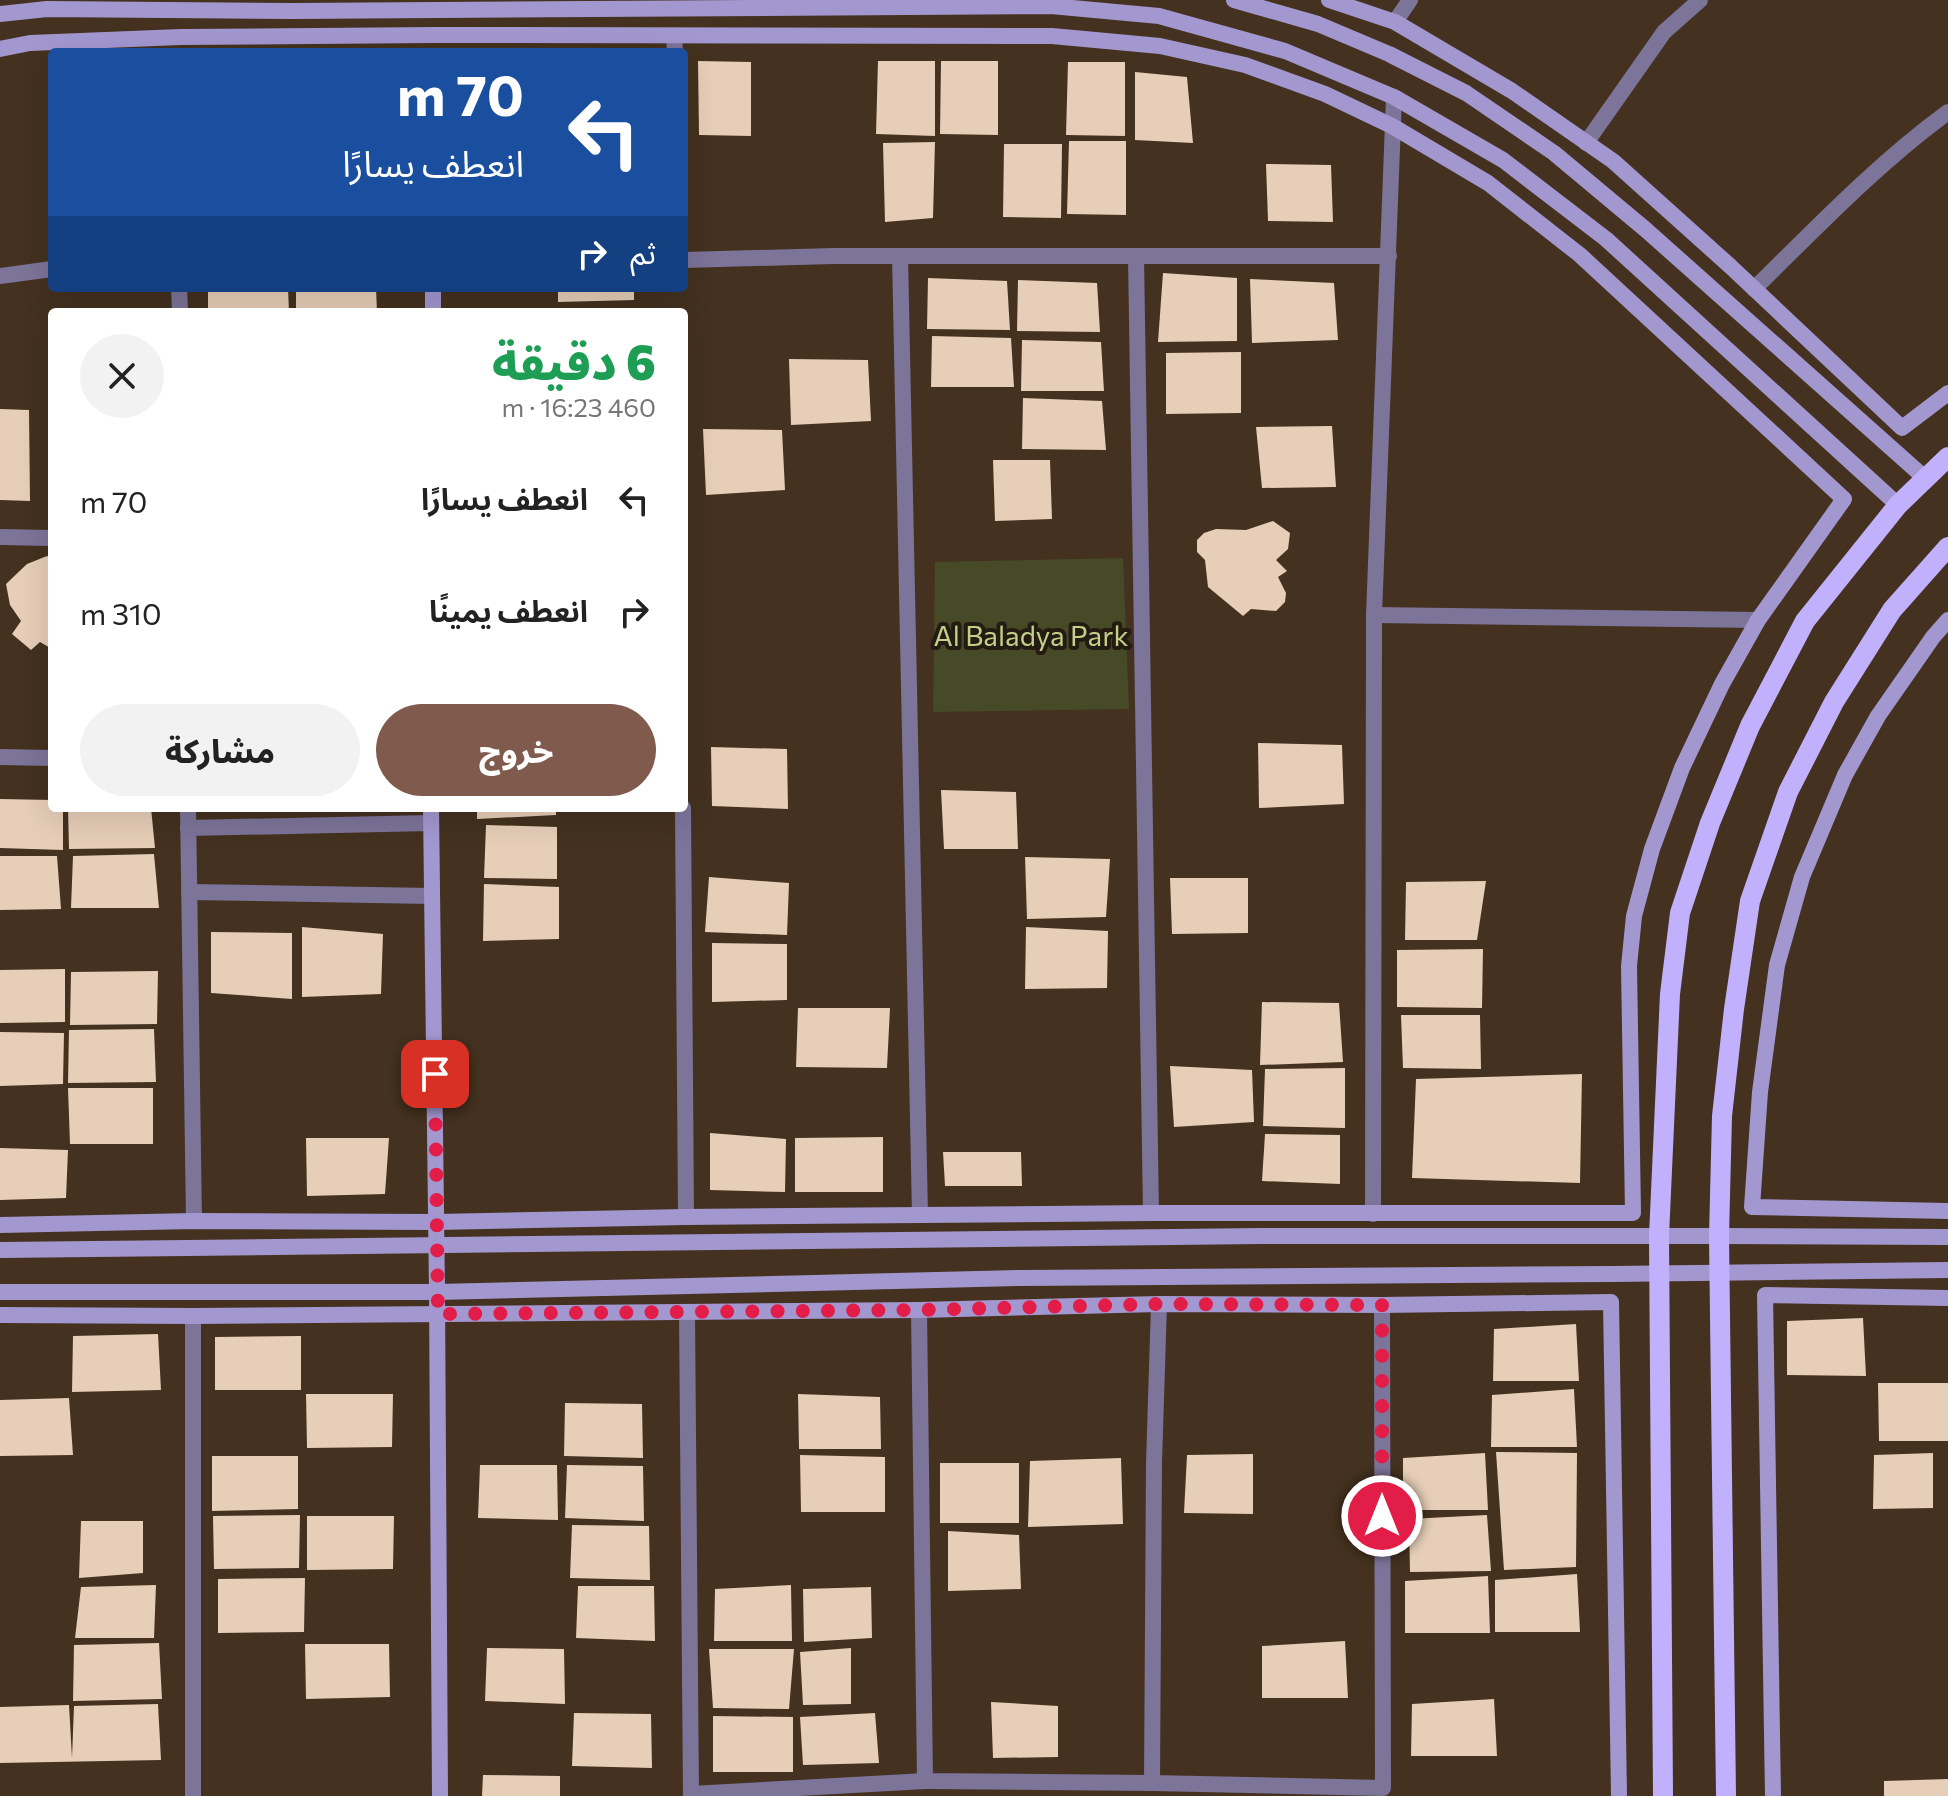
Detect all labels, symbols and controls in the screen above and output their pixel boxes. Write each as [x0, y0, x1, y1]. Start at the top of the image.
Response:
text: 70 m [397, 59, 524, 128]
icon: left [552, 80, 656, 184]
text: انعطف يسارًا [342, 140, 524, 184]
icon: right [570, 232, 614, 276]
text: ثم [630, 233, 656, 270]
text: 6 دقيقة [492, 331, 656, 390]
button: close [80, 334, 164, 418]
text: 460 m · 16:23 [502, 391, 656, 422]
icon: left [612, 478, 656, 522]
text: انعطف يسارًا [421, 479, 588, 516]
text: 70 m [80, 482, 147, 519]
icon: right [612, 590, 656, 634]
text: انعطف يمينًا [429, 591, 588, 628]
text: 310 m [80, 594, 161, 631]
park label: Al Baladya Park [933, 618, 1129, 652]
button: مشاركة [80, 704, 360, 796]
button: خروج [376, 704, 656, 796]
pin [401, 1040, 469, 1108]
icon: arrive [413, 1052, 457, 1096]
position arrow [1340, 1474, 1424, 1558]

